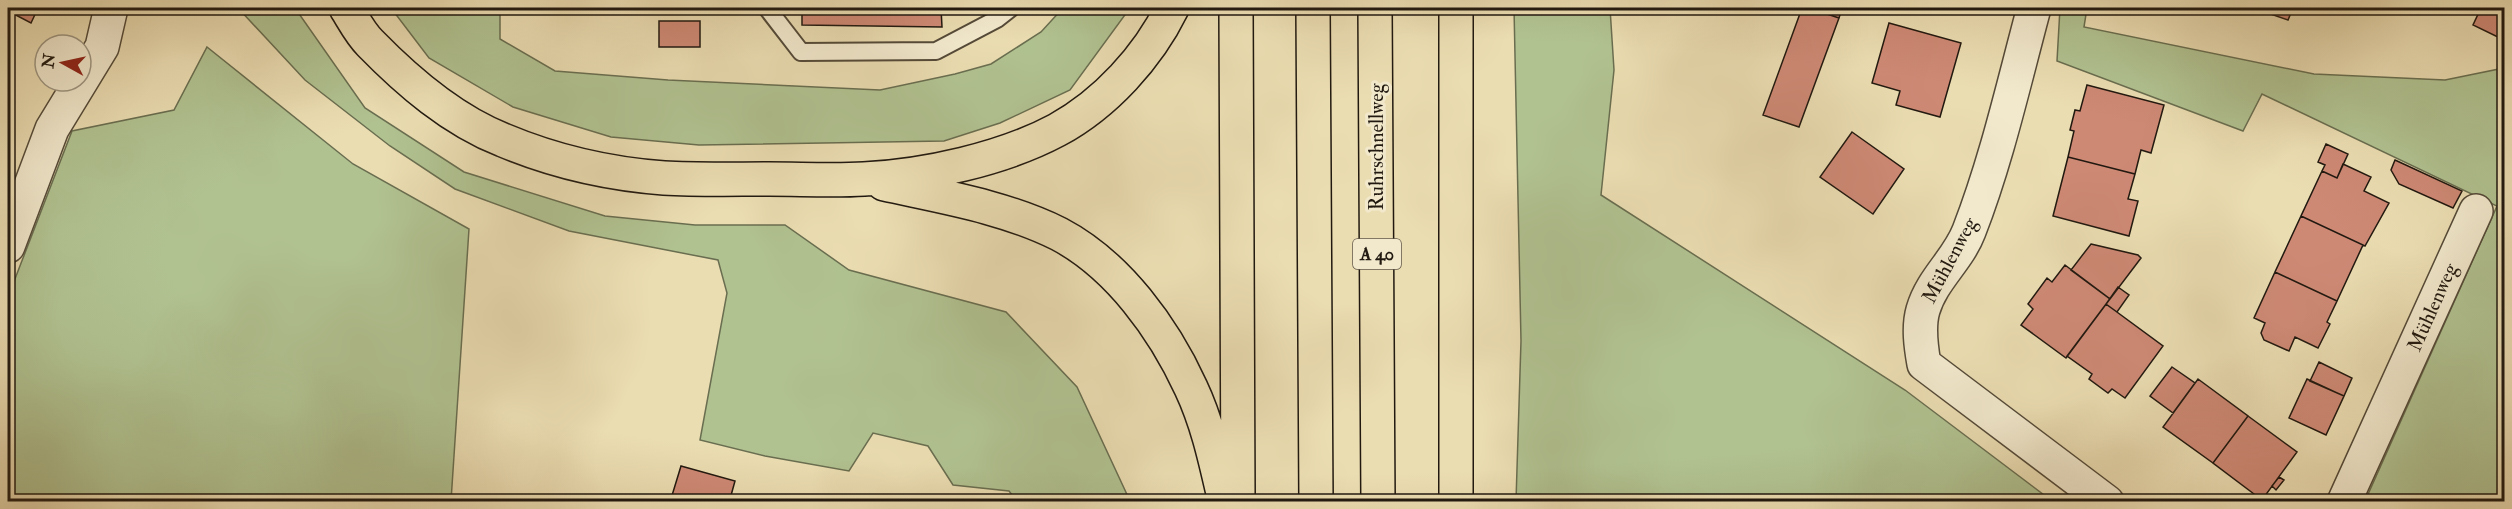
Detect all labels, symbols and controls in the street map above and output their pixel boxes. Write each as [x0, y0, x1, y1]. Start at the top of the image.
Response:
north arrow [33, 33, 93, 93]
text: N [38, 52, 60, 71]
street label: Ruhrschnellweg [1364, 82, 1389, 211]
street label: Mühlenweg [1916, 212, 1983, 307]
road number: A 40 [1353, 239, 1401, 269]
street label: Mühlenweg [2402, 258, 2463, 355]

